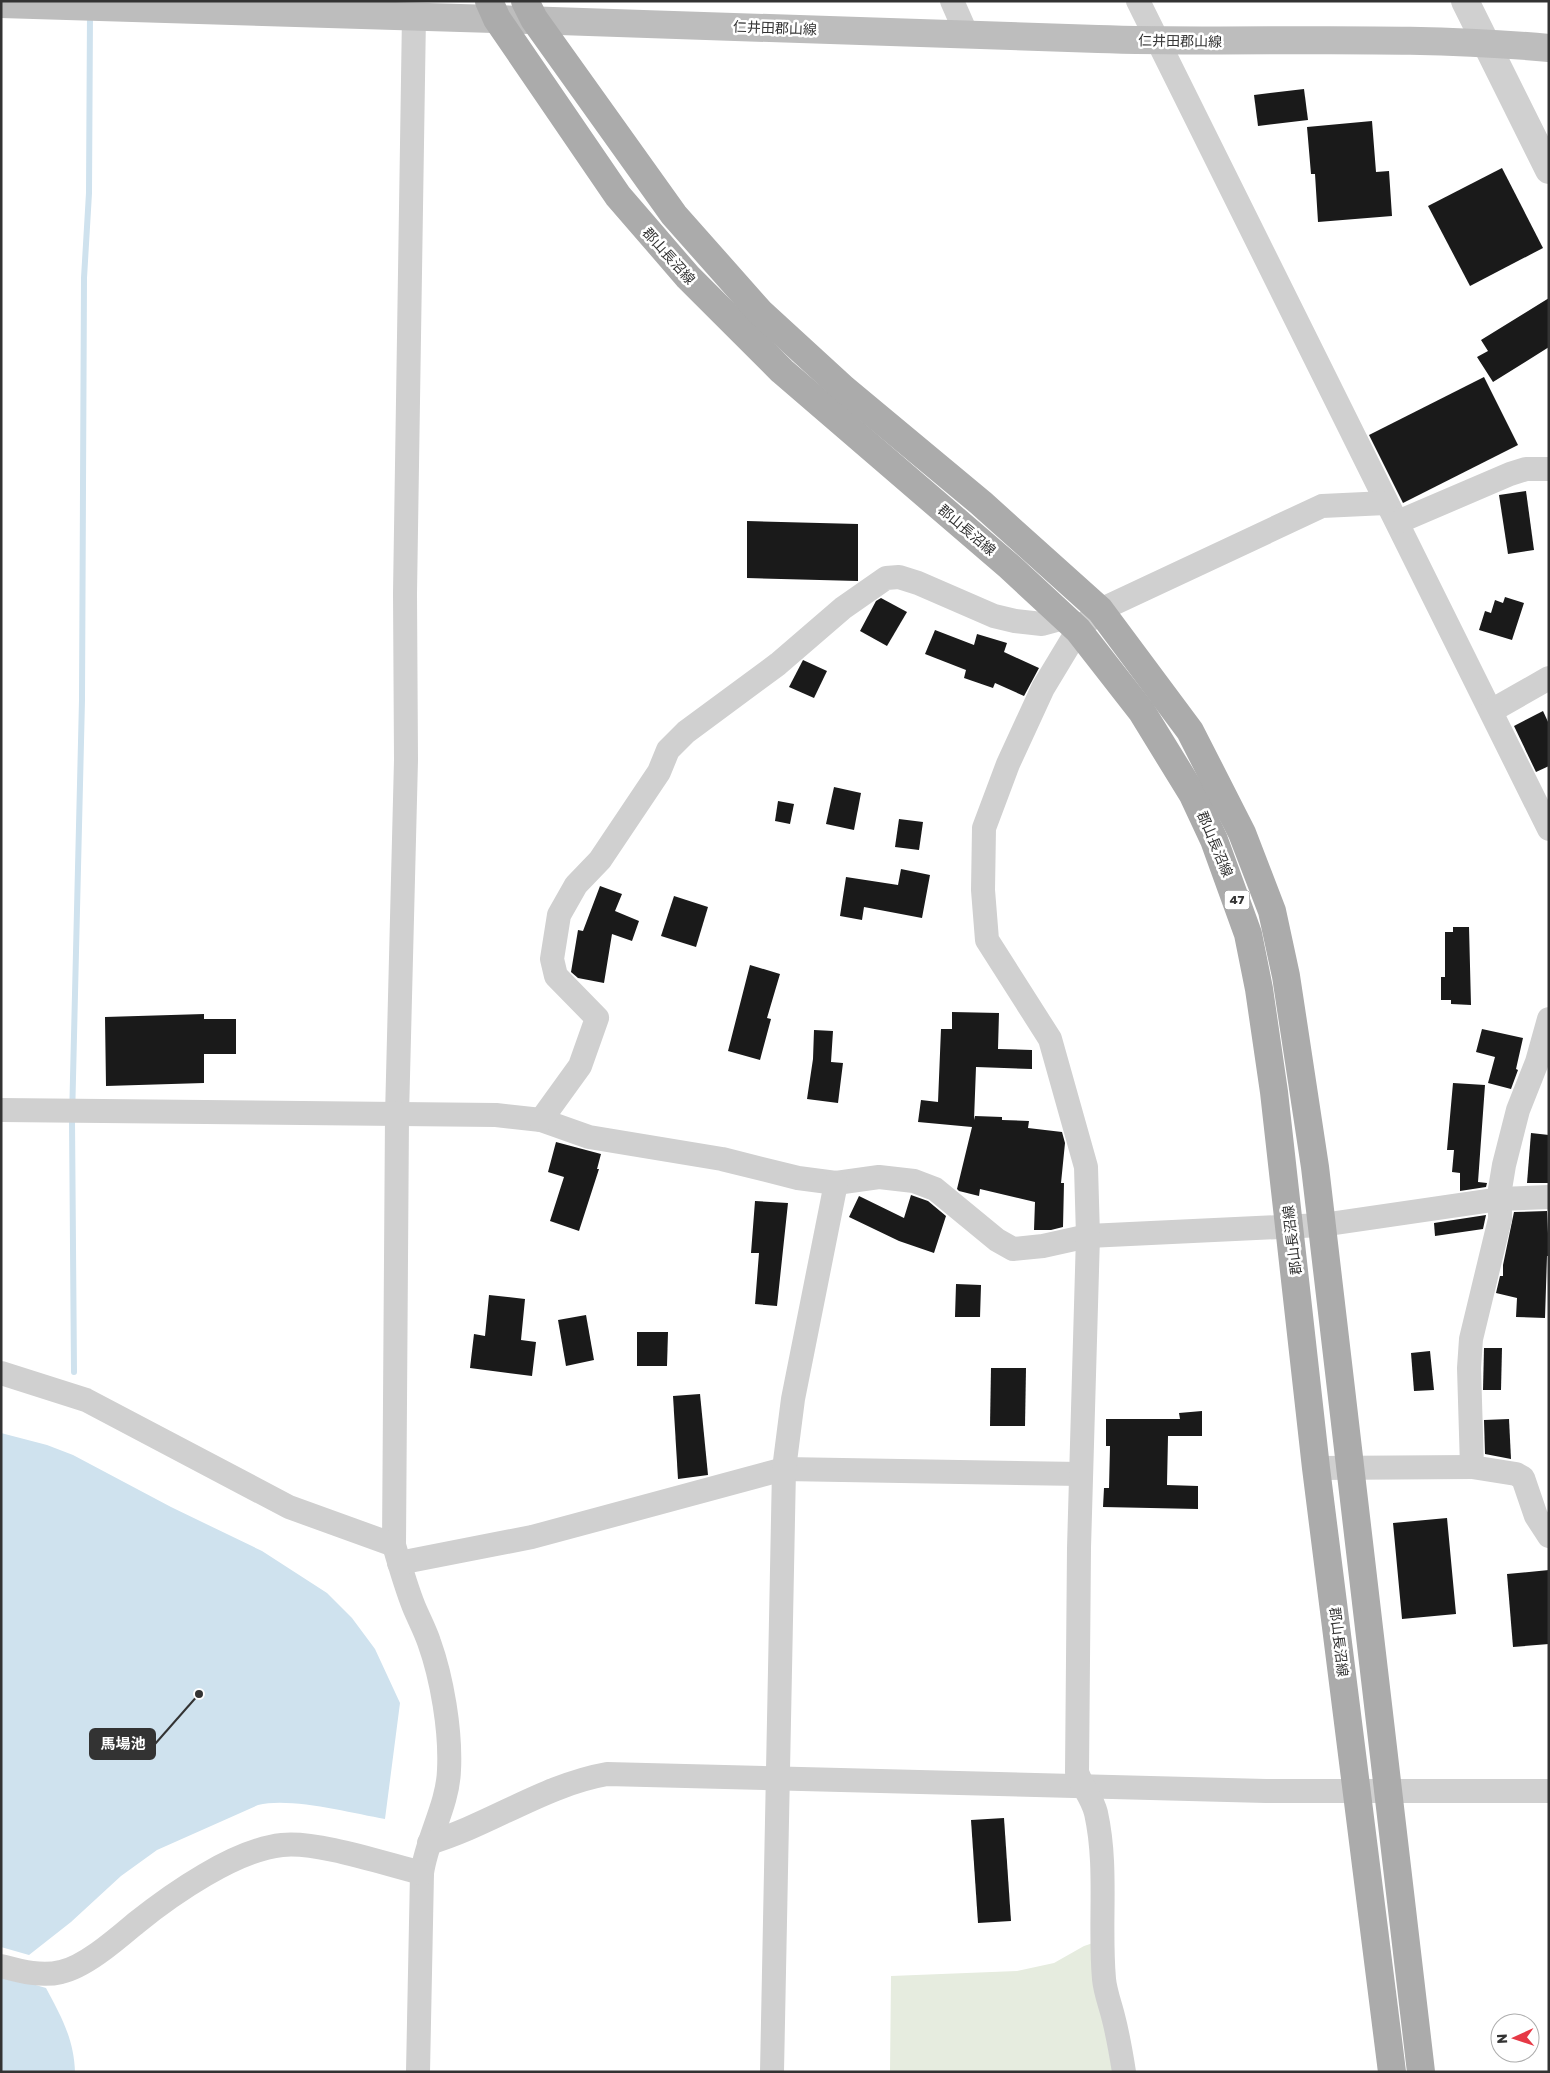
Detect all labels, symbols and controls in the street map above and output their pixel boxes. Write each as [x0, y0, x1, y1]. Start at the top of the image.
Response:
street label: 仁井田郡山線 [733, 19, 817, 38]
street label: 仁井田郡山線 [1138, 32, 1222, 51]
street label: 郡山長沼線 [639, 225, 698, 288]
street label: 郡山長沼線 [934, 501, 999, 559]
street label: 郡山長沼線 [1193, 809, 1236, 880]
road number: 47 [1224, 890, 1250, 910]
street label: 郡山長沼線 [1280, 1204, 1305, 1276]
street label: 郡山長沼線 [1326, 1606, 1351, 1678]
callout: 馬場池 [90, 1729, 155, 1759]
text: 馬場池 [100, 1735, 146, 1753]
north arrow [1490, 2013, 1540, 2063]
text: N [1494, 2033, 1511, 2044]

